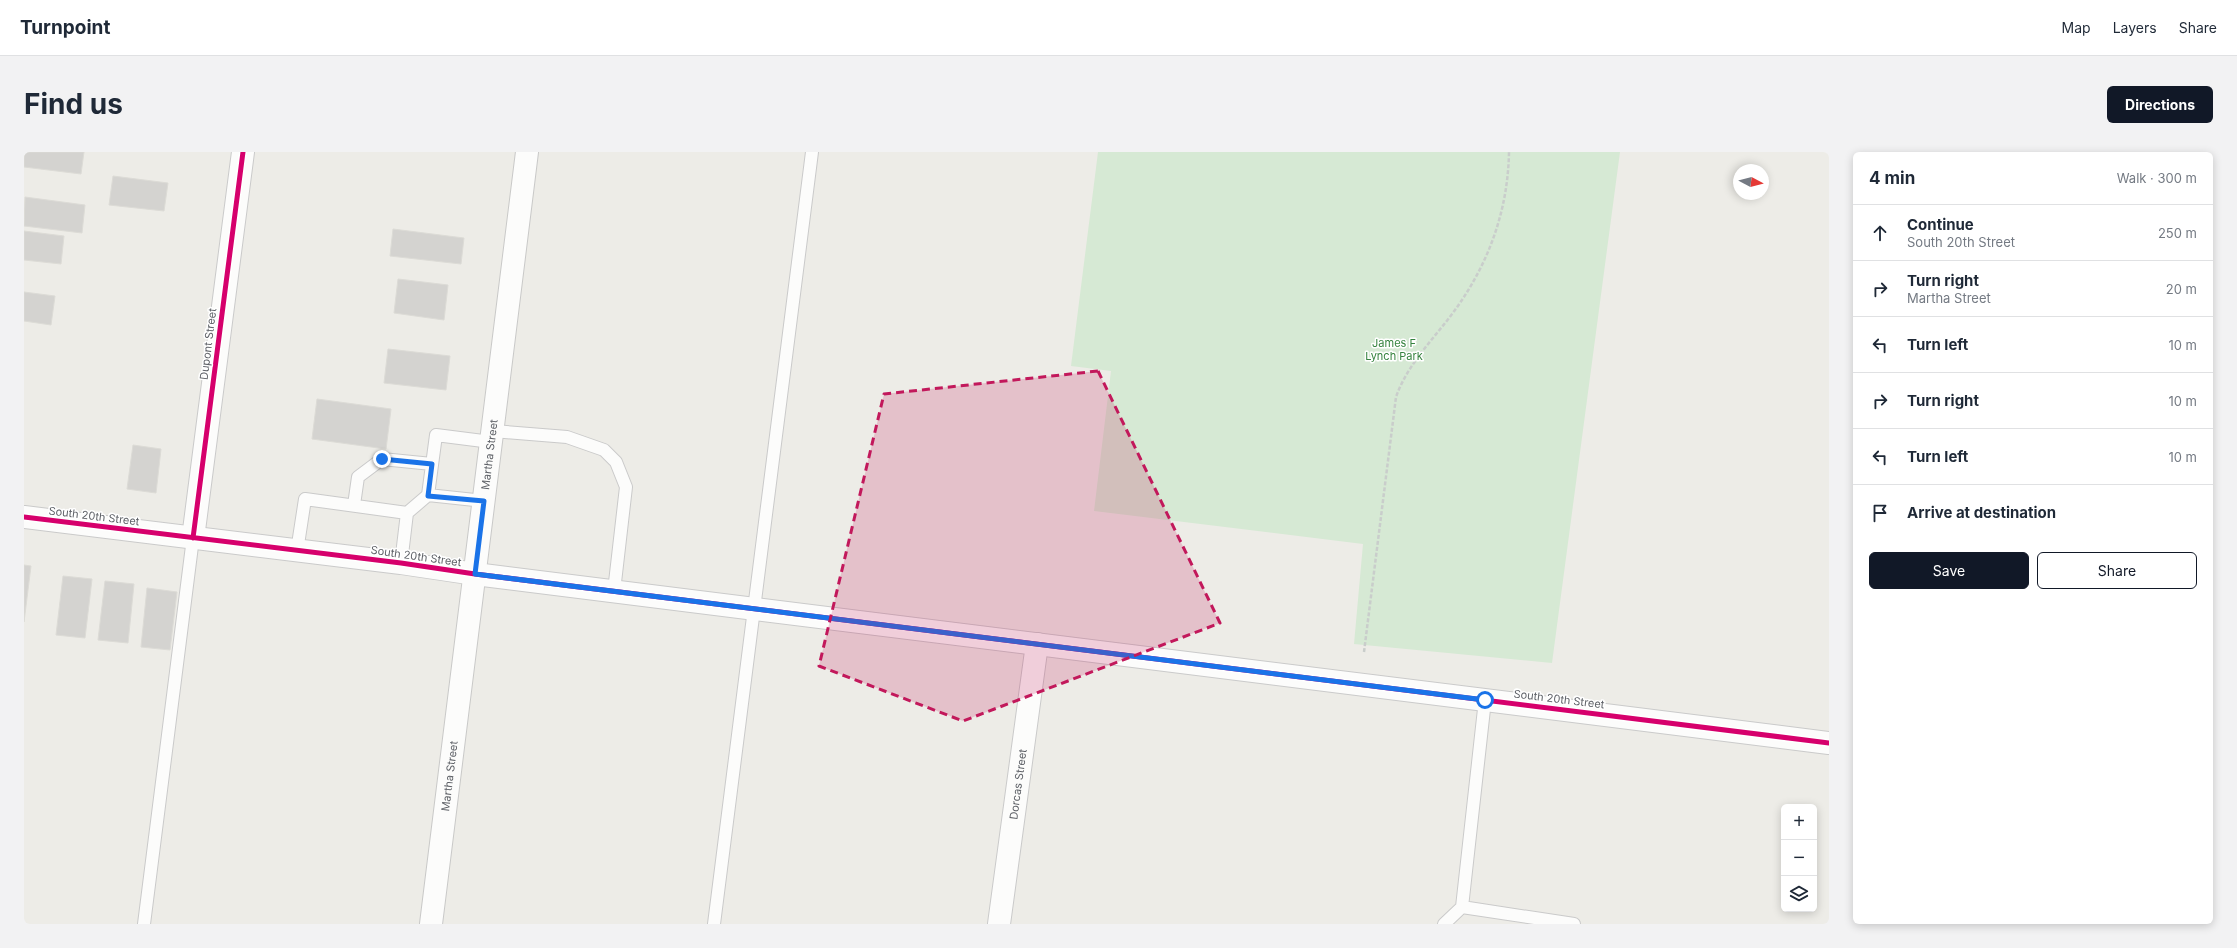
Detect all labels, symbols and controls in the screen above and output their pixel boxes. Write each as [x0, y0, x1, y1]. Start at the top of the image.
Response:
text: Turnpoint [20, 16, 110, 39]
text: Map [2062, 19, 2091, 36]
text: Layers [2113, 19, 2157, 36]
text: Share [2179, 19, 2217, 36]
button: Directions [2107, 86, 2213, 123]
text: Find us [24, 87, 123, 121]
north arrow [1733, 164, 1769, 200]
text: 4 min [1869, 168, 1915, 188]
text: Walk · 300 m [2117, 170, 2197, 186]
text: Continue [1907, 215, 1974, 234]
icon: ahead [1869, 222, 1891, 244]
text: 250 m [2158, 225, 2197, 241]
text: South 20th Street [1907, 234, 2015, 250]
text: Turn right [1907, 271, 1979, 290]
icon: right [1869, 278, 1891, 300]
text: 20 m [2166, 281, 2197, 297]
text: Martha Street [1907, 290, 1991, 306]
street label: Dupont Street [197, 307, 219, 381]
icon: left [1869, 334, 1891, 356]
text: Turn left [1907, 335, 1968, 354]
park label: James F Lynch Park [1365, 336, 1423, 363]
text: 10 m [2168, 337, 2197, 353]
icon: right [1869, 390, 1891, 412]
text: Turn right [1907, 391, 1979, 410]
text: 10 m [2168, 393, 2197, 409]
street label: Martha Street [478, 418, 501, 491]
icon: left [1869, 446, 1891, 468]
text: Turn left [1907, 447, 1968, 466]
text: 10 m [2168, 449, 2197, 465]
route end [373, 450, 391, 468]
icon: arrive [1869, 502, 1891, 524]
street label: South 20th Street [48, 503, 141, 529]
text: Arrive at destination [1907, 503, 2056, 522]
street label: South 20th Street [370, 543, 463, 569]
button: Save [1869, 552, 2029, 589]
button: Share [2037, 552, 2197, 589]
street label: South 20th Street [1513, 686, 1606, 712]
route start [1476, 691, 1494, 709]
street label: Martha Street [438, 740, 461, 812]
street label: Dorcas Street [1006, 748, 1030, 820]
map controls [1781, 804, 1817, 912]
button: + [1781, 804, 1817, 840]
button: − [1781, 840, 1817, 876]
button: layers [1781, 876, 1817, 912]

